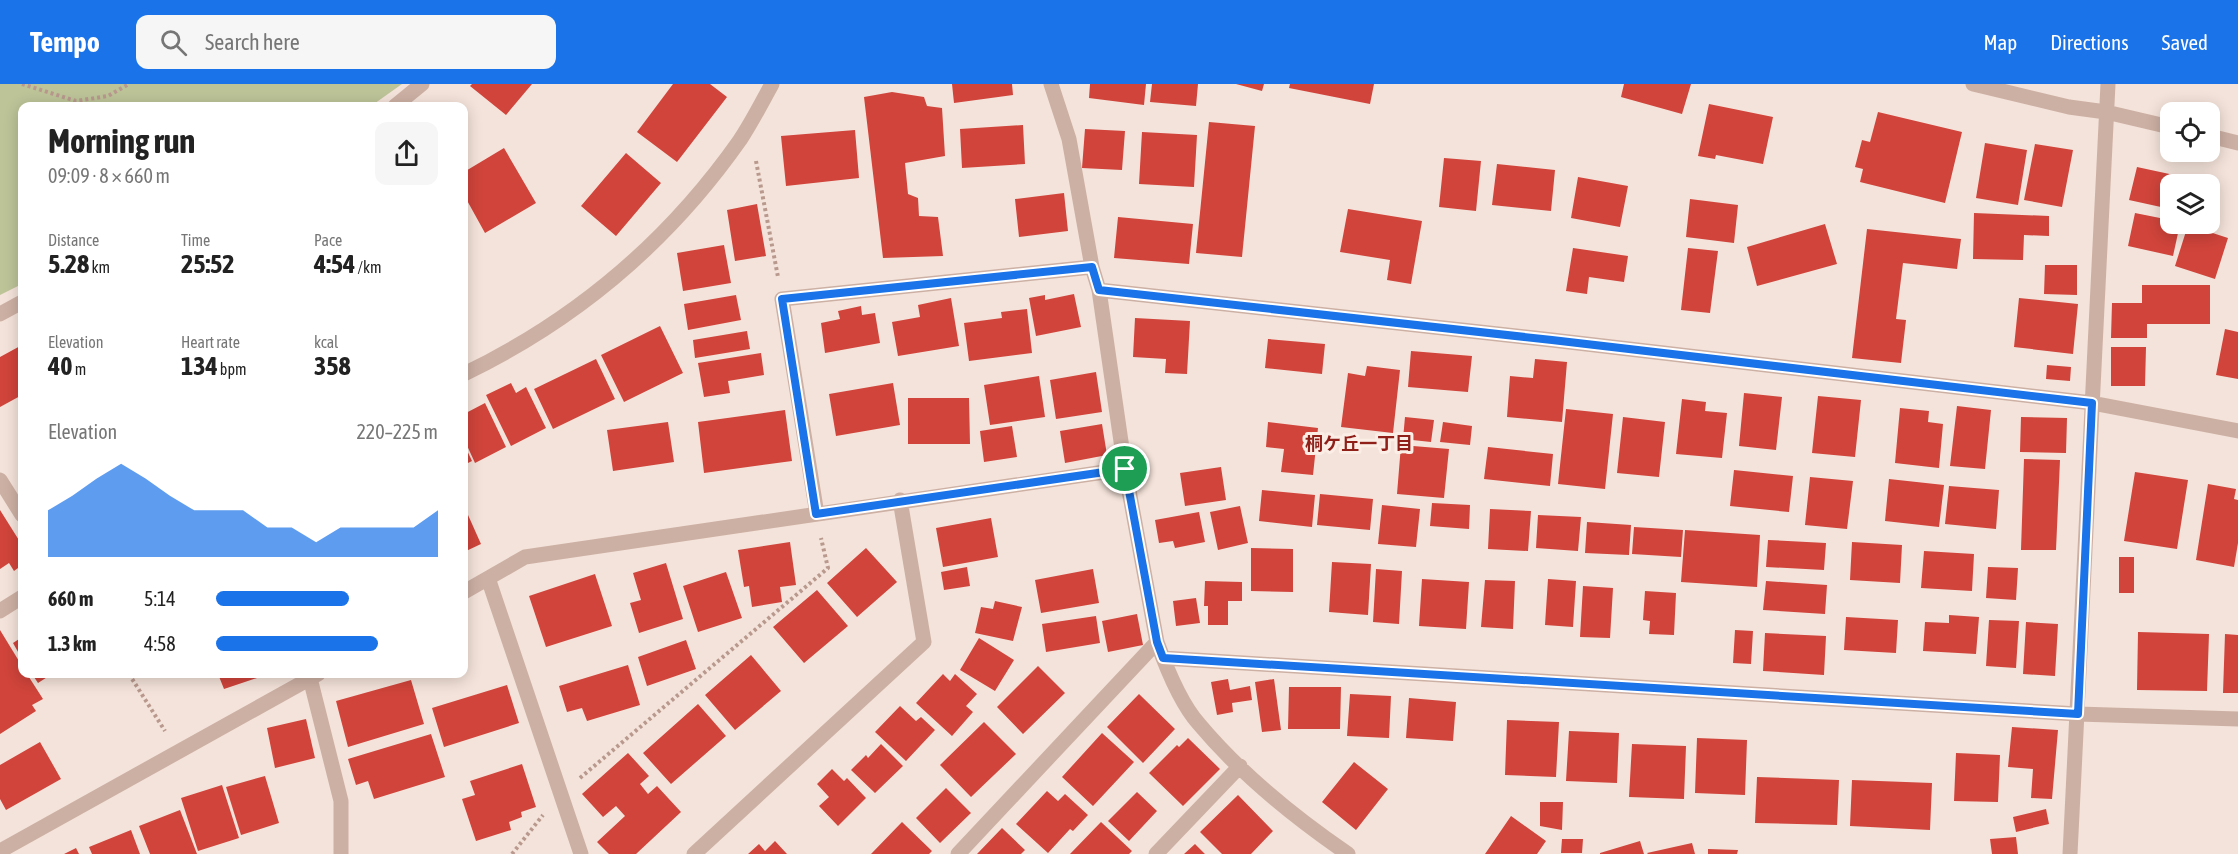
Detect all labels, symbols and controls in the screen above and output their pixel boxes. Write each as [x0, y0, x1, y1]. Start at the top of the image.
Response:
search box [136, 15, 556, 69]
text: Tempo [30, 26, 100, 58]
icon: search [157, 26, 190, 59]
text: Search here [205, 29, 300, 55]
text: Map [1983, 30, 2017, 54]
text: Directions [2050, 30, 2129, 54]
text: Saved [2162, 30, 2208, 54]
map controls [2160, 102, 2220, 234]
button: locate [2160, 102, 2220, 162]
text: Morning run [48, 122, 195, 160]
button: share [375, 122, 438, 185]
text: 09:09 · 8 × 660 m [48, 164, 170, 187]
button: layers [2160, 174, 2220, 234]
text: Distance [48, 231, 99, 249]
text: Time [181, 231, 210, 249]
text: Pace [314, 231, 342, 249]
text: 5.28 [48, 249, 89, 279]
text: 25:52 [181, 249, 235, 279]
text: 4:54 [314, 249, 355, 279]
text: km [89, 258, 110, 276]
text: /km [355, 258, 381, 276]
text: Elevation [48, 333, 103, 351]
text: Heart rate [181, 333, 240, 351]
text: kcal [314, 333, 338, 351]
text: 40 [48, 351, 72, 381]
text: 134 [181, 351, 218, 381]
text: 358 [314, 351, 351, 381]
text: m [72, 360, 86, 378]
text: bpm [218, 360, 247, 378]
text: Elevation [48, 420, 117, 443]
text: 220–225 m [356, 420, 438, 443]
district label: 桐ケ丘一丁目 [1305, 433, 1413, 454]
pin [1099, 443, 1150, 494]
icon: arrive [1108, 452, 1141, 485]
text: 660 m [48, 587, 93, 610]
text: 5:14 [144, 587, 176, 610]
text: 1.3 km [48, 632, 96, 655]
text: 4:58 [144, 632, 176, 655]

